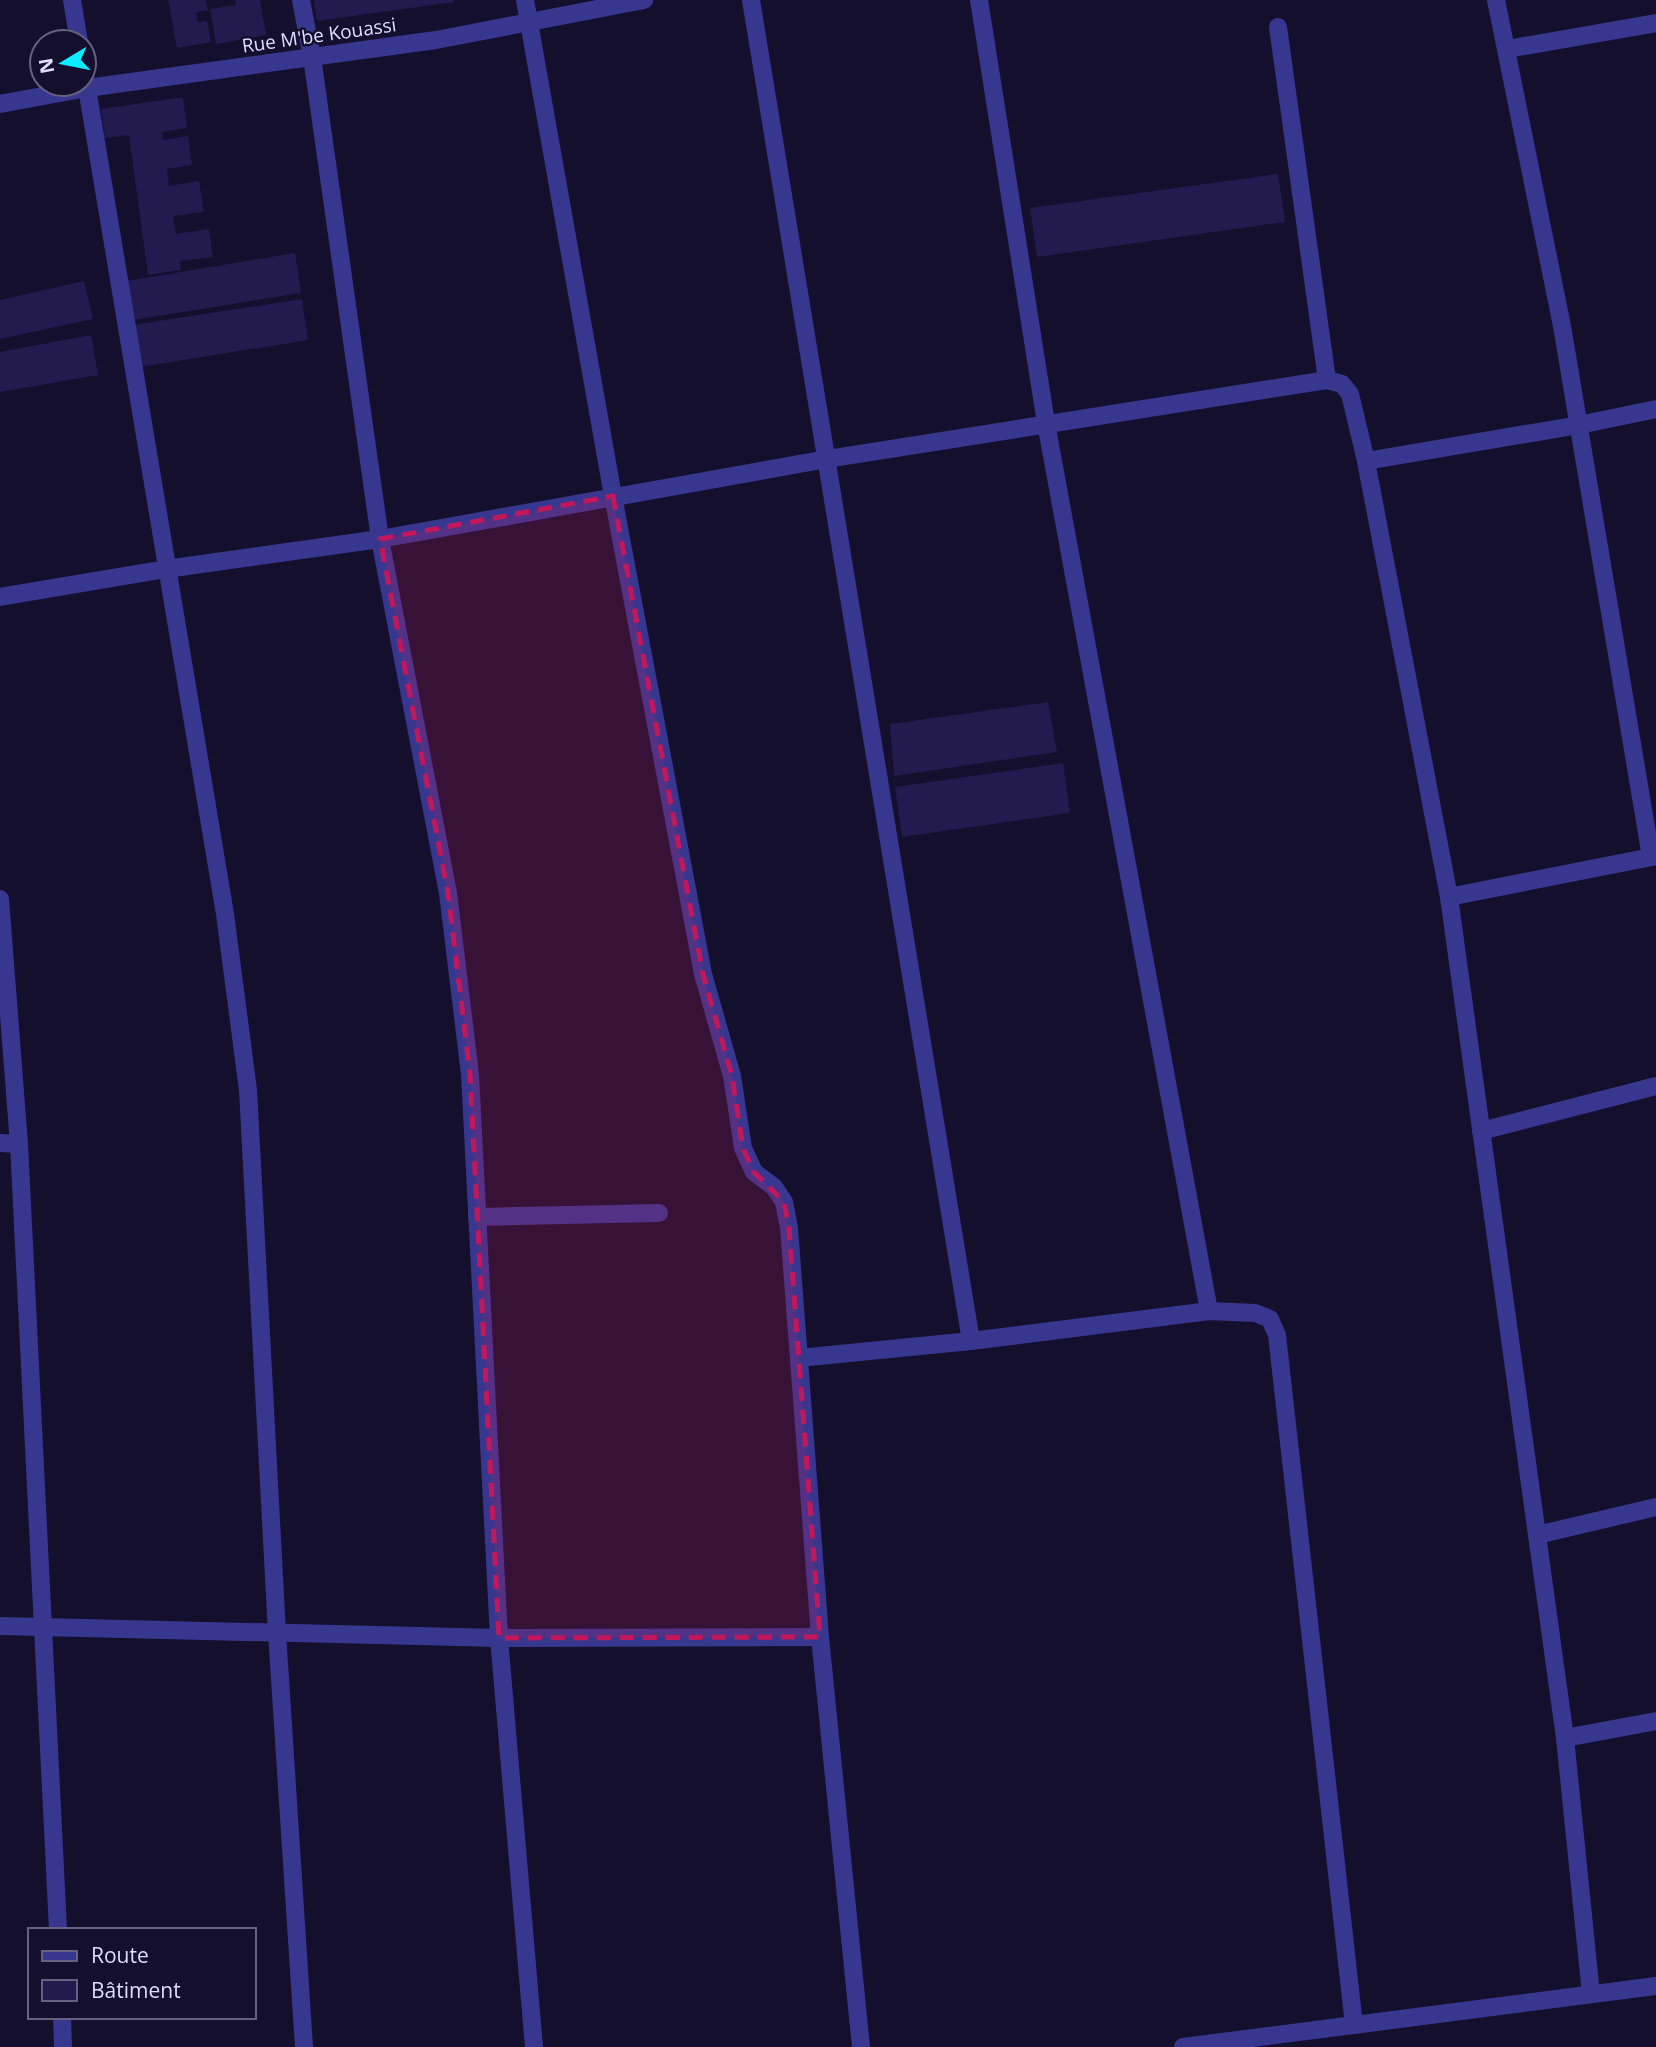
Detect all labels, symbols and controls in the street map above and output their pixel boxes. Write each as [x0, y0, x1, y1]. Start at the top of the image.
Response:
street label: Rue M'be Kouassi [240, 11, 398, 59]
north arrow [28, 28, 98, 98]
text: N [32, 56, 60, 76]
legend [28, 1928, 256, 2019]
text: Route [91, 1941, 149, 1969]
text: Bâtiment [91, 1976, 181, 2004]

